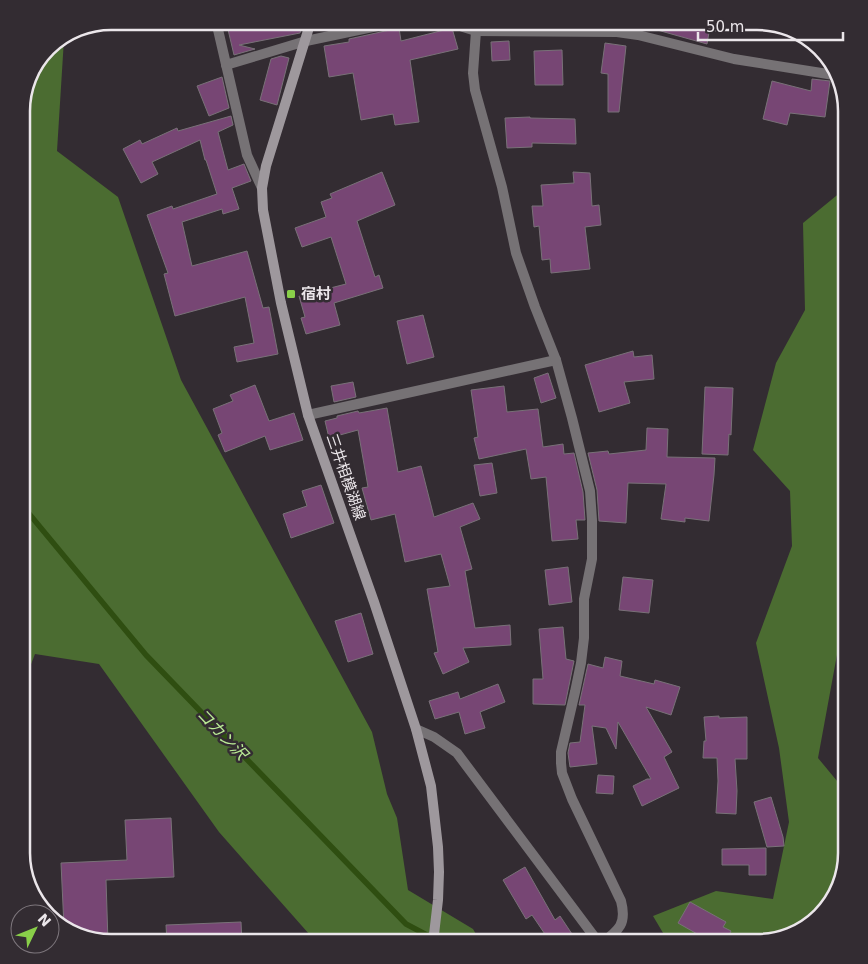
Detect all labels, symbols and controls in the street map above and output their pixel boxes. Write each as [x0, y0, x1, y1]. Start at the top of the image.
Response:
scale bar [698, 10, 843, 42]
text: 50 m [706, 18, 744, 36]
place label: 宿村 [301, 285, 331, 303]
marker: 宿村 [285, 288, 297, 300]
street label: 三井相模湖線 [323, 432, 369, 522]
water label: コカン沢 [193, 704, 252, 765]
north arrow [10, 904, 60, 954]
text: N [35, 910, 54, 930]

